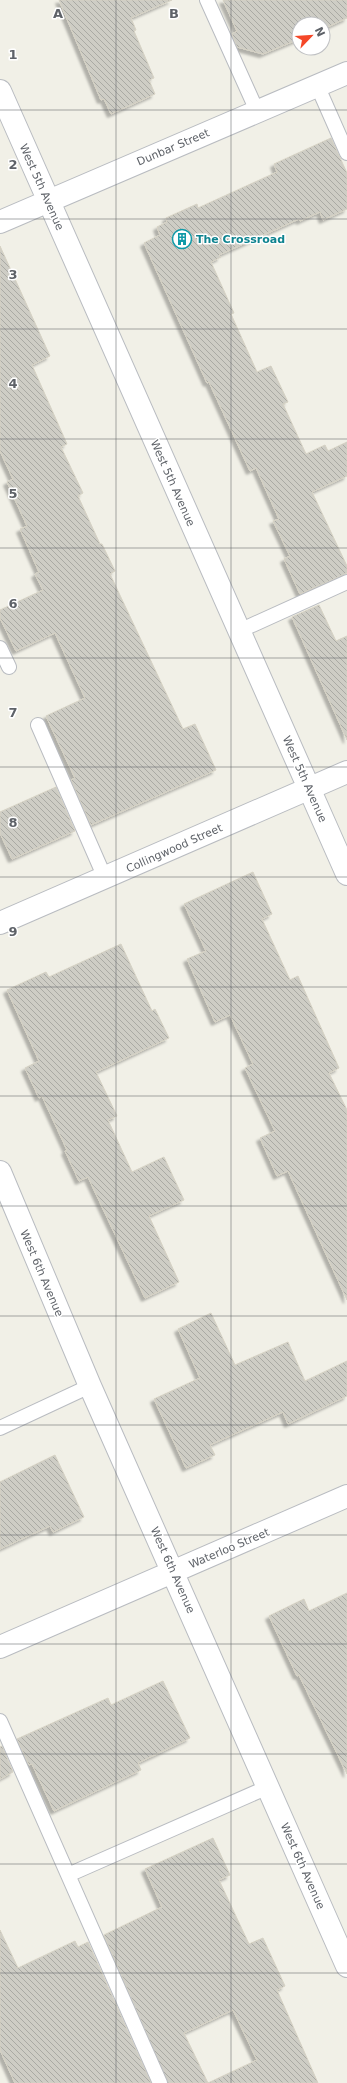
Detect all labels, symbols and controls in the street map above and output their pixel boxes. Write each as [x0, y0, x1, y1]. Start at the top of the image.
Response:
text: A [53, 6, 63, 21]
text: B [169, 6, 179, 21]
north arrow [291, 16, 331, 56]
text: N [312, 25, 327, 39]
text: 1 [8, 47, 18, 62]
street label: Dunbar Street [135, 126, 212, 169]
street label: West 5th Avenue [17, 142, 67, 233]
text: 2 [8, 157, 18, 172]
building icon: The Crossroad [171, 228, 193, 250]
place label: The Crossroad [196, 233, 285, 246]
text: 3 [8, 267, 18, 282]
text: 4 [8, 376, 18, 391]
street label: West 5th Avenue [148, 438, 198, 529]
text: 5 [8, 486, 18, 501]
text: 6 [8, 596, 18, 611]
text: 7 [8, 705, 18, 720]
street label: West 5th Avenue [280, 734, 330, 825]
text: 8 [8, 815, 18, 830]
street label: Collingwood Street [124, 821, 225, 876]
text: 9 [8, 924, 18, 939]
street label: West 6th Avenue [17, 1228, 66, 1319]
street label: West 6th Avenue [148, 1525, 198, 1616]
street label: Waterloo Street [187, 1525, 272, 1571]
street label: West 6th Avenue [278, 1821, 328, 1912]

